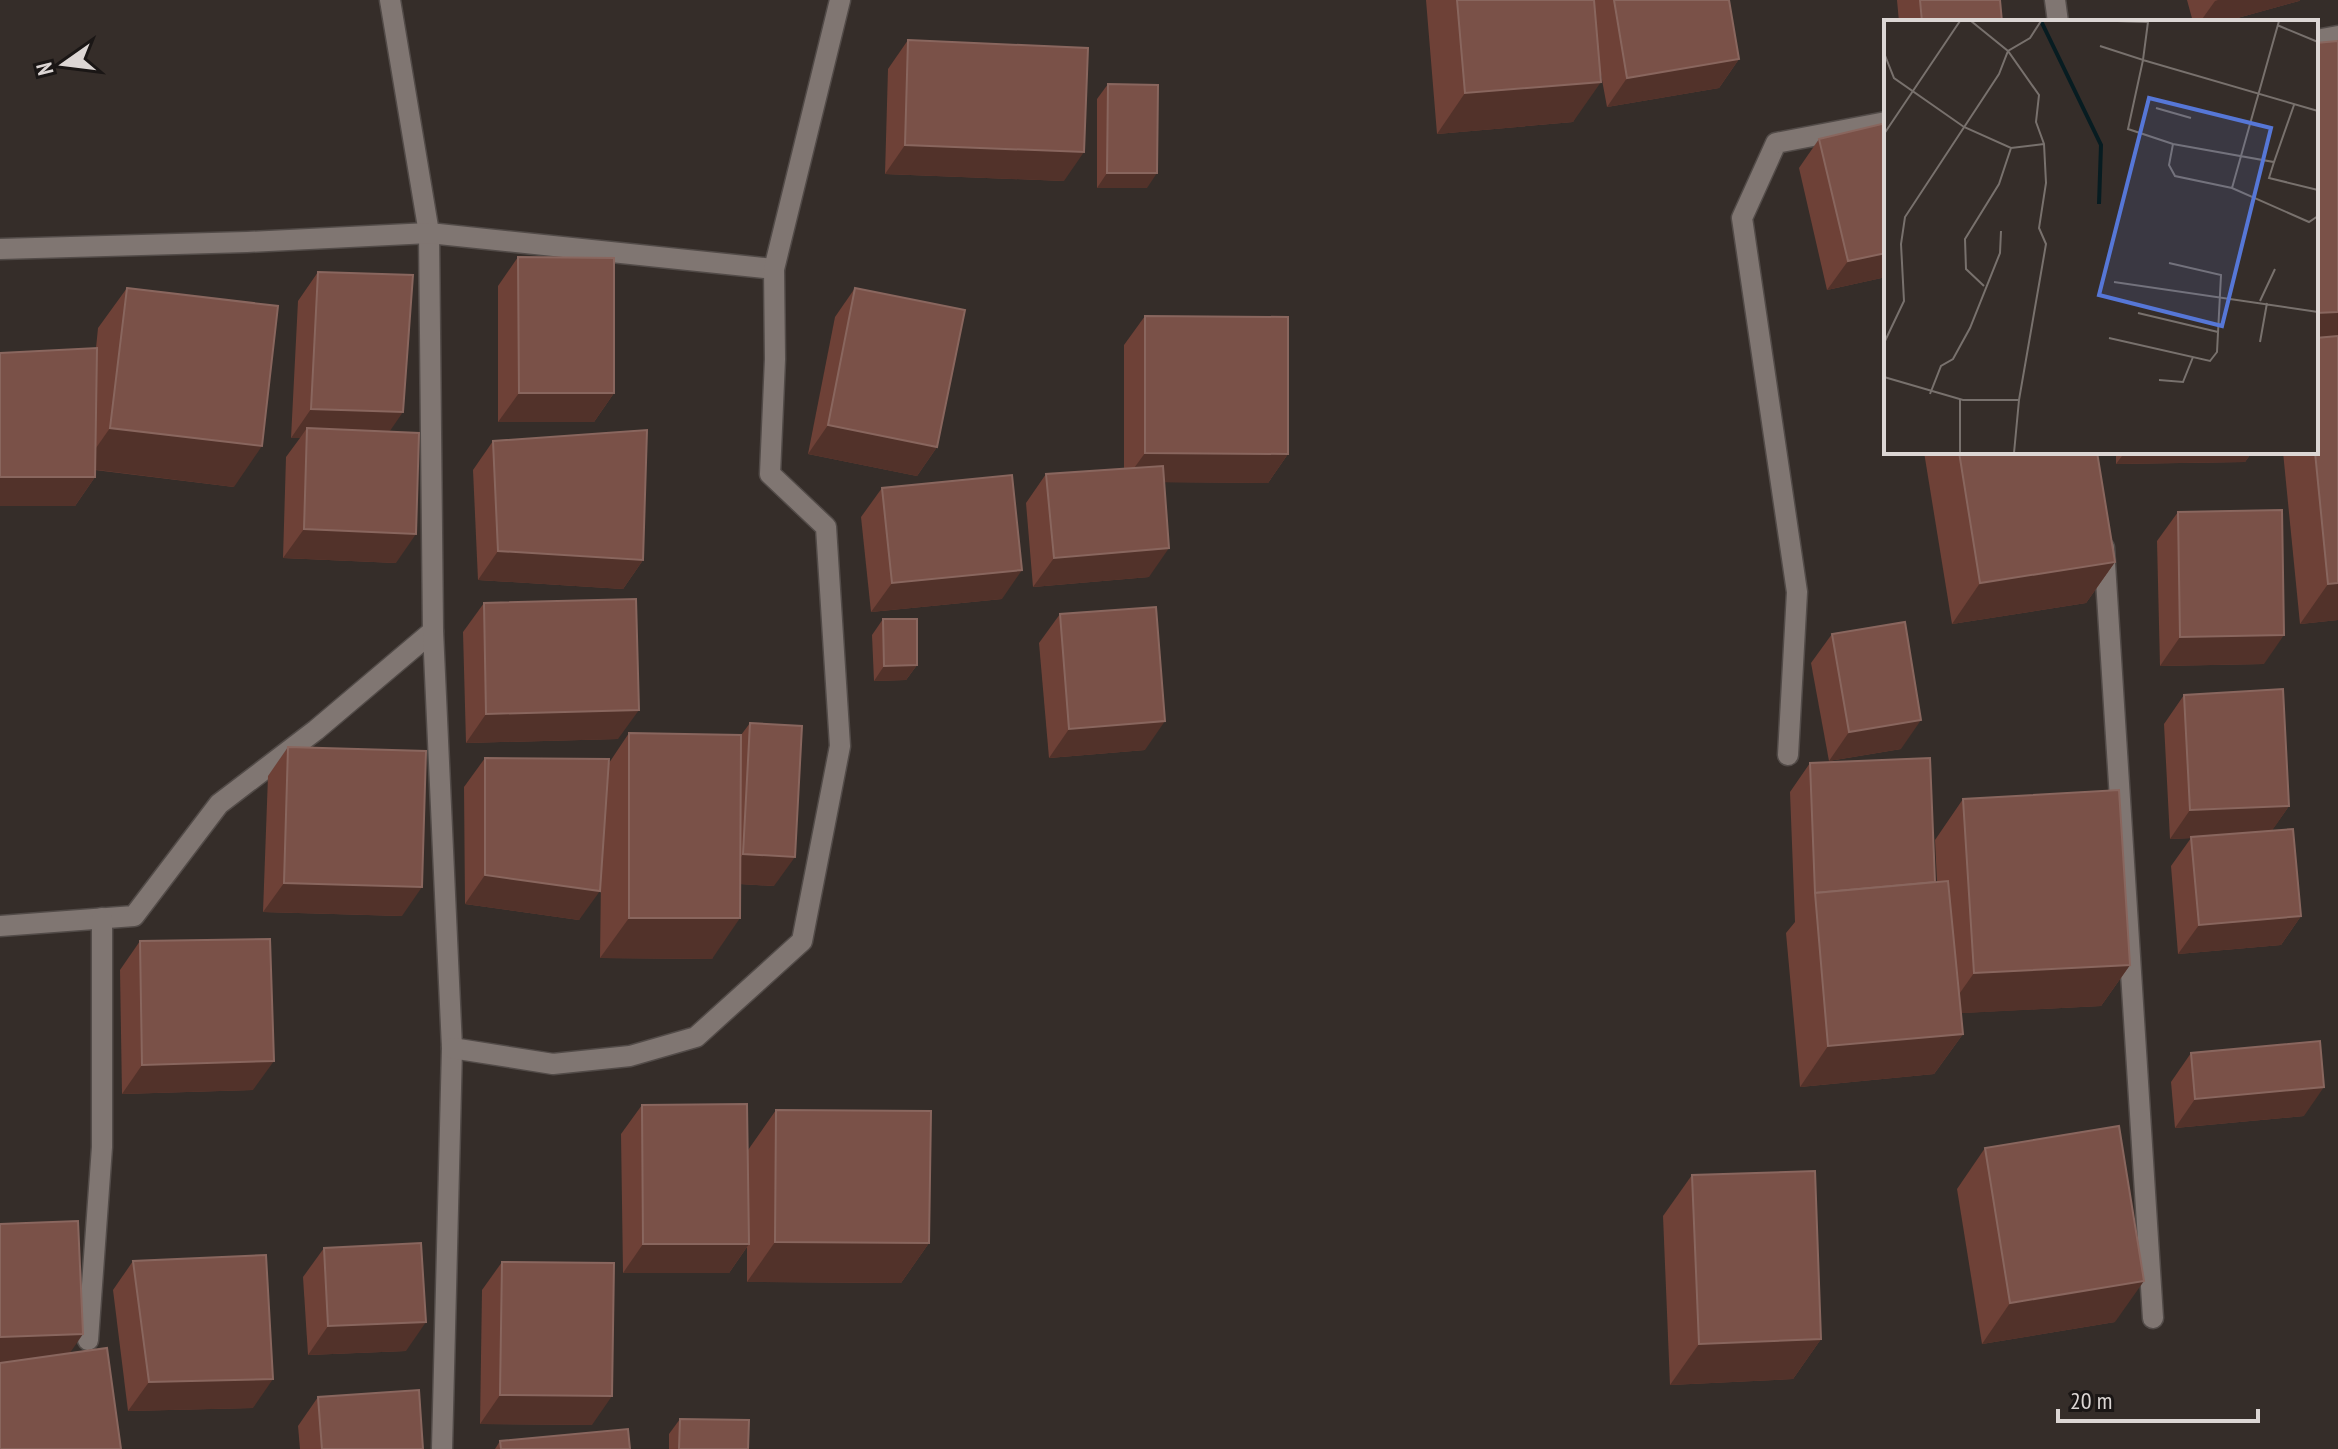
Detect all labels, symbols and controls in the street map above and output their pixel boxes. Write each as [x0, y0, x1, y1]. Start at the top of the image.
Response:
inset map [1884, 20, 2318, 454]
north arrow [24, 24, 104, 104]
text: N [30, 60, 60, 78]
scale bar [2058, 1373, 2258, 1423]
text: 20 m [2070, 1385, 2112, 1416]

